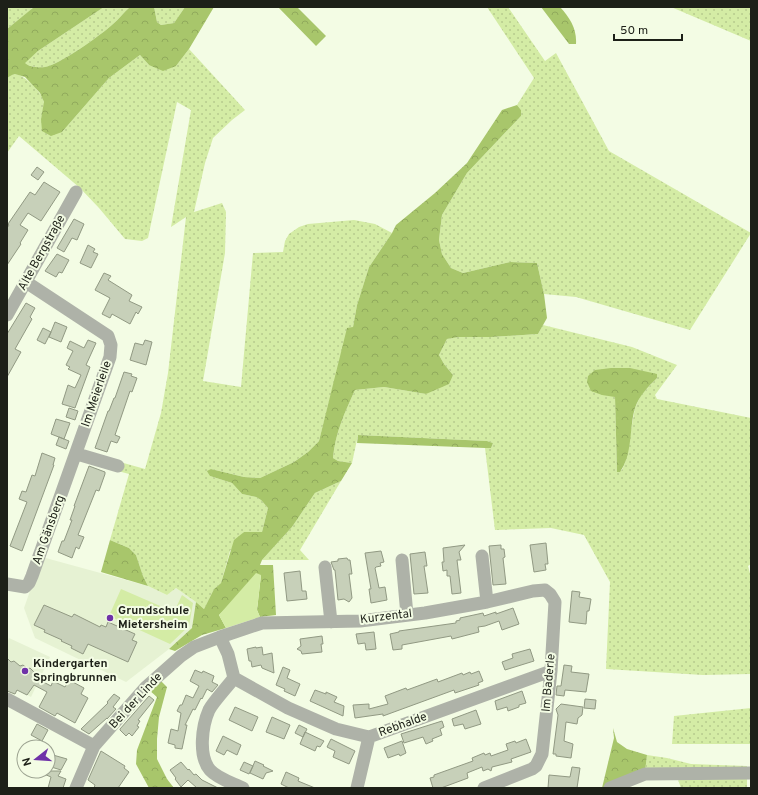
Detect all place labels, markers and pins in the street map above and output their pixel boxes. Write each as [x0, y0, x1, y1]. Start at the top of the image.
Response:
place label: Grundschule Mietersheim [118, 603, 189, 633]
marker: Grundschule Mietersheim [105, 613, 115, 623]
place label: Kindergarten Springbrunnen [33, 656, 117, 686]
marker: Kindergarten Springbrunnen [20, 666, 30, 676]

